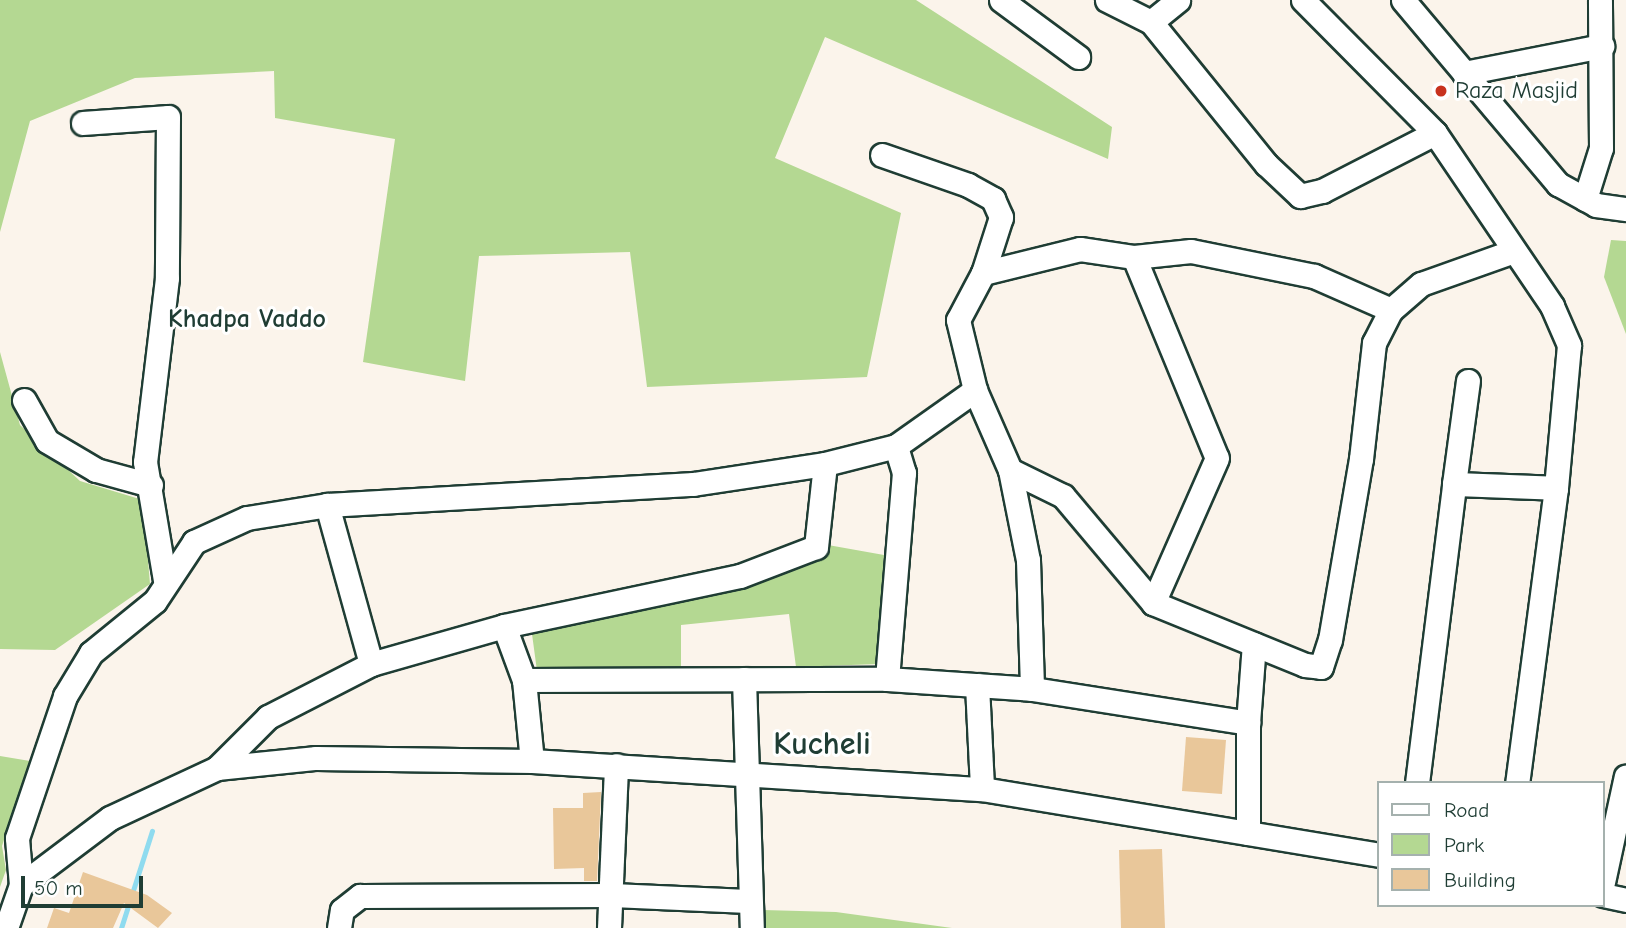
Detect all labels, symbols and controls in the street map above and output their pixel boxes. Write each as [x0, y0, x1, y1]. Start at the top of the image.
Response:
place label: Raza Masjid [1455, 77, 1578, 105]
marker: Raza Masjid [1433, 83, 1449, 99]
district label: Khadpa Vaddo [168, 304, 326, 336]
district label: Kucheli [773, 725, 871, 763]
legend [1378, 781, 1605, 907]
text: Road [1444, 798, 1489, 822]
text: Park [1444, 833, 1484, 857]
scale bar [24, 862, 147, 906]
text: Building [1444, 868, 1516, 892]
text: 50 m [34, 876, 83, 900]

